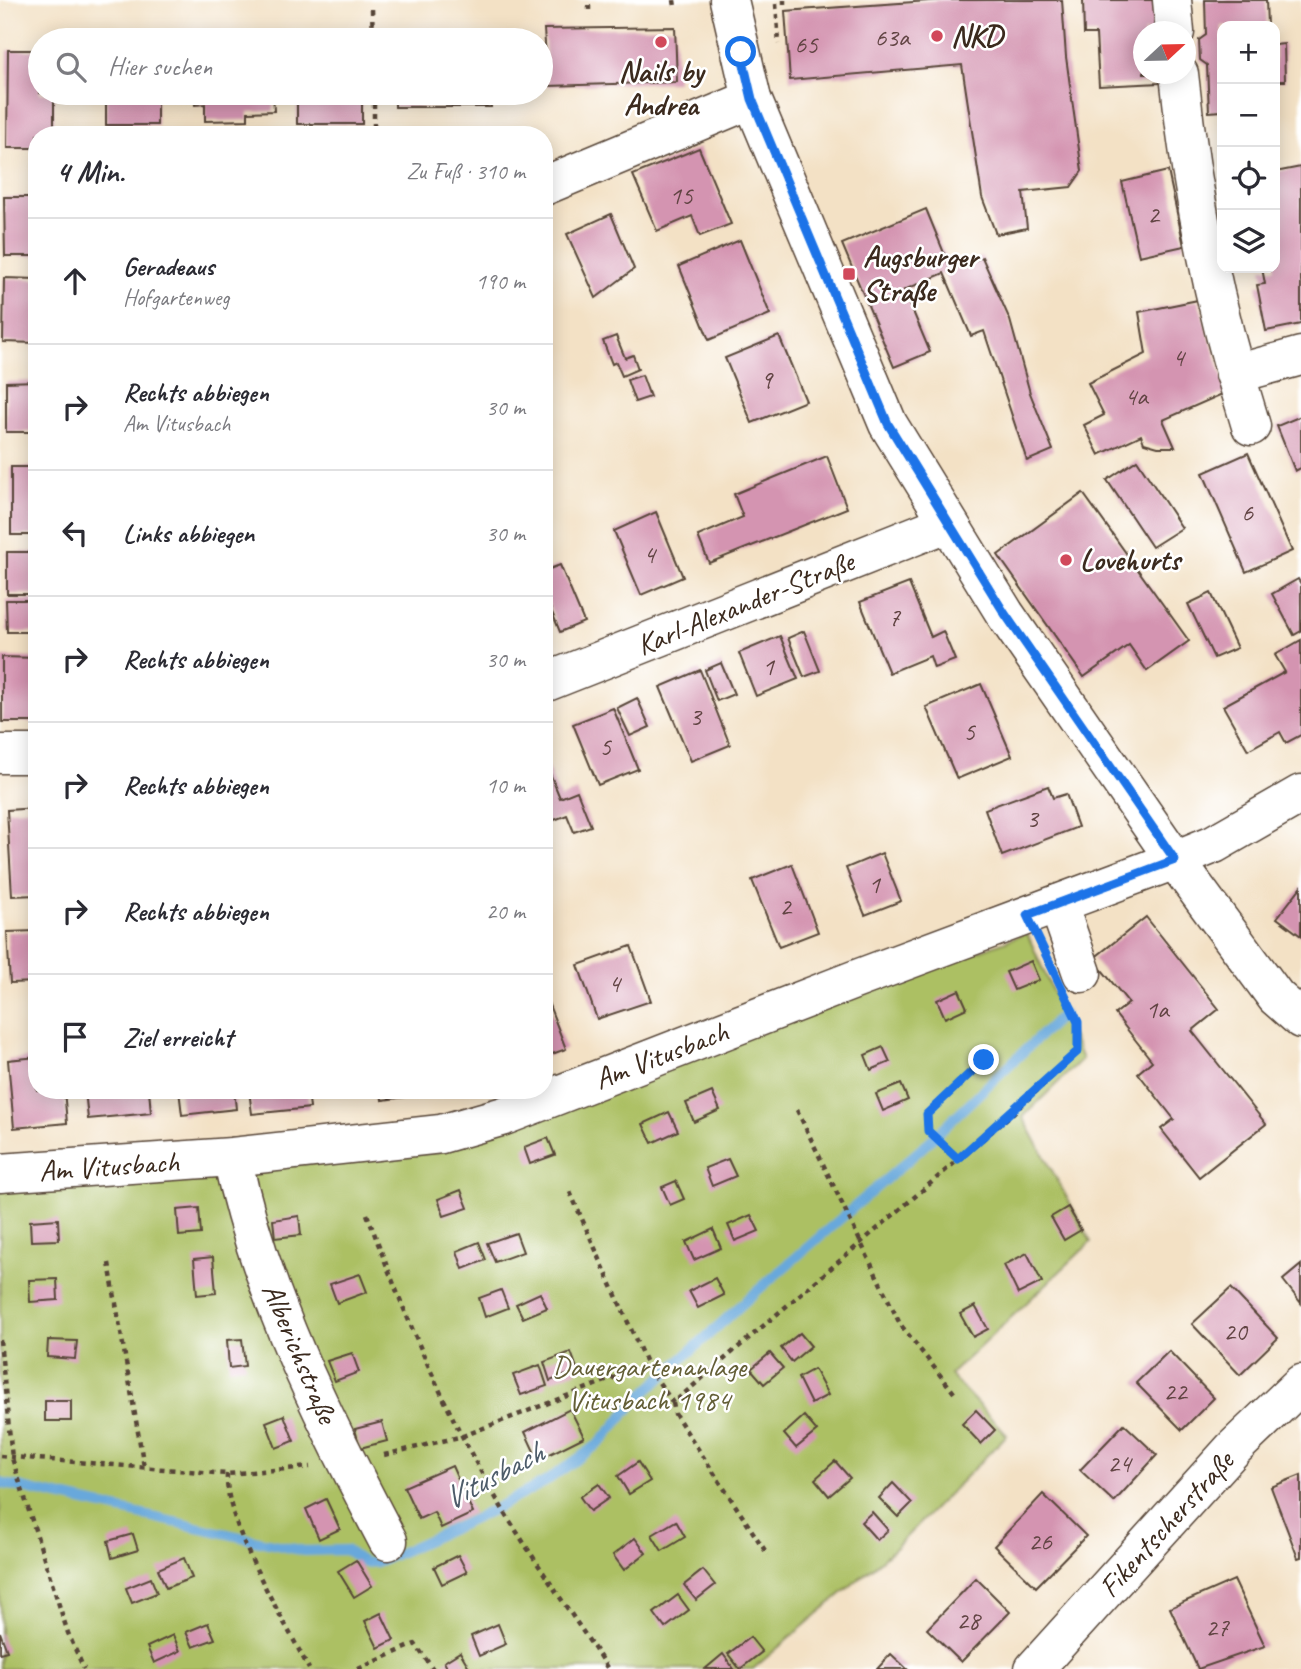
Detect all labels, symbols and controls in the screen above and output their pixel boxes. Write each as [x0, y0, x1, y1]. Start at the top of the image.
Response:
place label: NKD [951, 17, 1006, 55]
house number: 63a [875, 21, 911, 54]
north arrow [1133, 21, 1196, 84]
map controls [1217, 21, 1280, 273]
button: + [1217, 21, 1280, 84]
search box [28, 28, 553, 105]
house number: 65 [794, 28, 819, 61]
marker: NKD [929, 28, 945, 44]
marker: Nails by Andrea [653, 34, 669, 50]
route start [725, 36, 756, 67]
icon: search [52, 48, 90, 86]
text: Hier suchen [108, 50, 212, 83]
place label: Nails by Andrea [619, 52, 706, 124]
button: − [1217, 84, 1280, 147]
button: locate [1217, 147, 1280, 210]
text: 4 Min. [56, 153, 125, 191]
text: Zu Fuß · 310 m [406, 157, 525, 186]
house number: 15 [669, 179, 694, 212]
house number: 2 [1147, 198, 1161, 231]
button: layers [1217, 210, 1280, 273]
place label: Augsburger Straße [863, 238, 981, 310]
text: Geradeaus [123, 250, 214, 283]
icon: ahead [56, 262, 94, 300]
marker: Augsburger Straße [841, 266, 857, 282]
text: 190 m [476, 267, 525, 296]
text: Hofgartenweg [123, 283, 229, 312]
house number: 4 [1172, 341, 1186, 374]
house number: 9 [760, 363, 774, 396]
text: Rechts abbiegen [123, 376, 269, 409]
house number: 4a [1124, 380, 1149, 413]
icon: right [56, 388, 94, 426]
text: 30 m [486, 393, 525, 422]
text: Am Vitusbach [123, 409, 230, 438]
house number: 6 [1241, 496, 1254, 529]
icon: left [56, 514, 94, 552]
text: Links abbiegen [123, 517, 254, 550]
text: 30 m [486, 519, 525, 548]
house number: 4 [643, 538, 657, 571]
street label: Karl-Alexander-Straße [631, 541, 861, 664]
place label: Lovehurts [1080, 541, 1183, 579]
marker: Lovehurts [1058, 552, 1074, 568]
house number: 7 [888, 601, 901, 634]
icon: right [56, 640, 94, 678]
text: Rechts abbiegen [123, 643, 269, 676]
text: 30 m [486, 645, 525, 674]
house number: 1 [762, 650, 775, 683]
house number: 3 [689, 700, 703, 733]
house number: 5 [963, 715, 976, 748]
house number: 5 [599, 730, 612, 763]
icon: right [56, 766, 94, 804]
text: Rechts abbiegen [123, 769, 269, 802]
text: 10 m [486, 771, 525, 800]
house number: 3 [1026, 802, 1040, 835]
house number: 1 [868, 868, 881, 901]
house number: 2 [779, 890, 793, 923]
icon: right [56, 892, 94, 930]
text: Rechts abbiegen [123, 895, 269, 928]
text: 20 m [486, 897, 525, 926]
house number: 4 [608, 967, 622, 1000]
house number: 1a [1145, 993, 1170, 1026]
street label: Am Vitusbach [589, 1012, 734, 1098]
icon: arrive [56, 1018, 94, 1056]
text: Ziel erreicht [123, 1021, 233, 1054]
route end [968, 1044, 999, 1075]
street label: Am Vitusbach [38, 1142, 181, 1190]
street label: Alberichstraße [253, 1277, 347, 1431]
house number: 20 [1223, 1315, 1249, 1348]
park label: Dauergartenanlage Vitusbach 1984 [552, 1347, 748, 1419]
house number: 22 [1163, 1375, 1189, 1408]
water label: Vitusbach [436, 1431, 553, 1519]
street label: Fikentscherstraße [1090, 1441, 1243, 1605]
house number: 24 [1107, 1447, 1133, 1480]
house number: 26 [1028, 1525, 1053, 1558]
house number: 28 [956, 1604, 982, 1637]
house number: 27 [1205, 1611, 1230, 1644]

